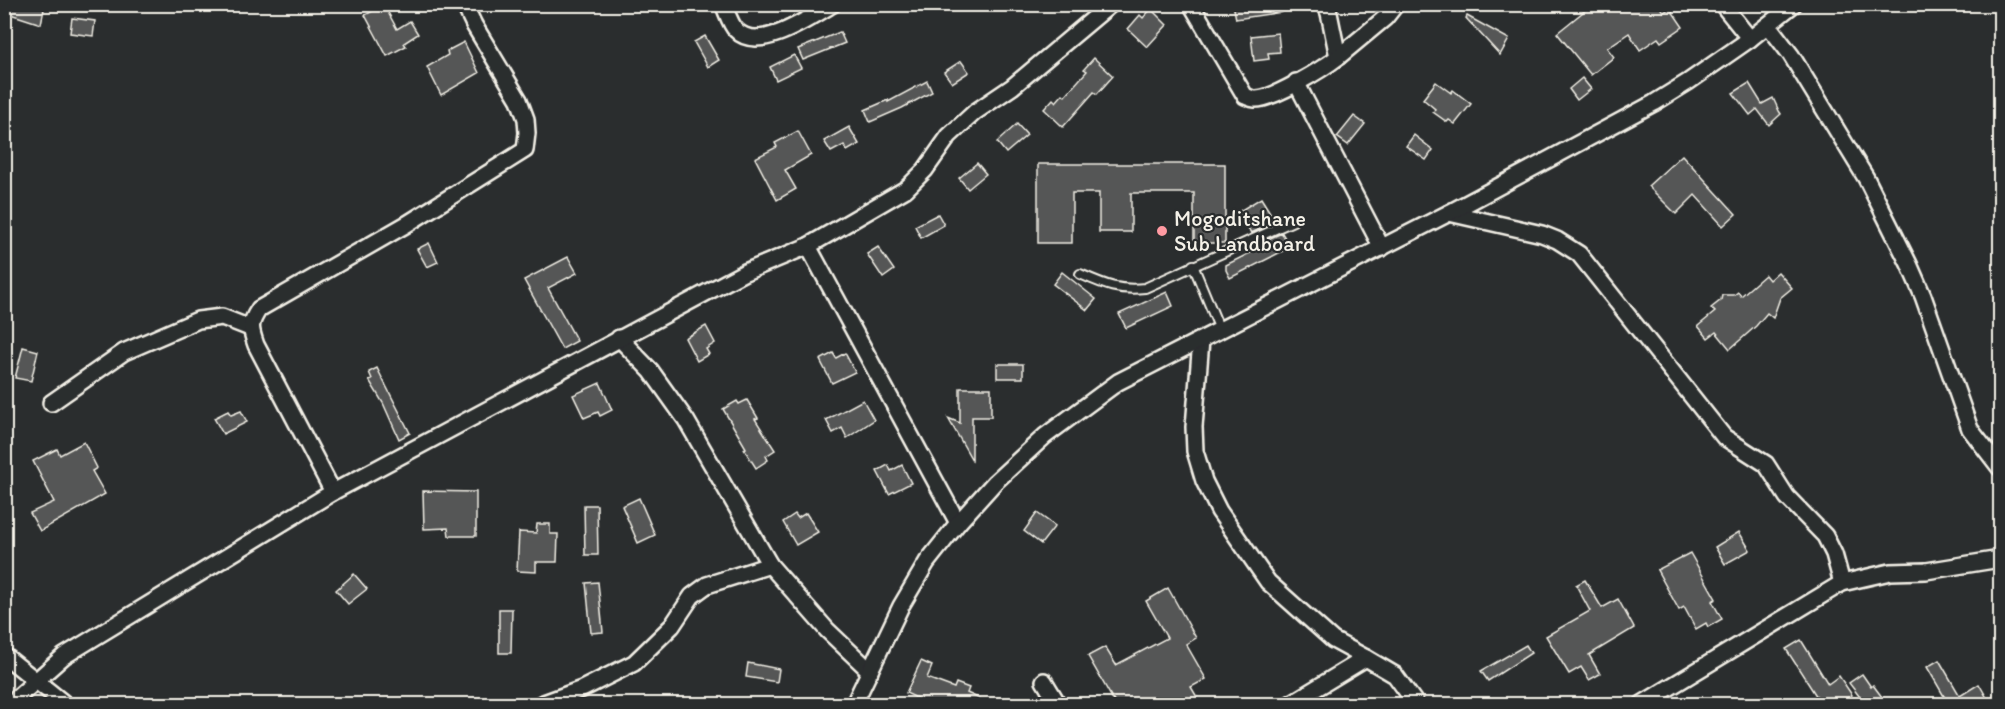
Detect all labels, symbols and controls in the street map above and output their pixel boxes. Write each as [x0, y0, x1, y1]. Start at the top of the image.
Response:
place label: Mogoditshane Sub Landboard [1174, 205, 1315, 257]
marker: Mogoditshane Sub Landboard [1155, 224, 1169, 238]

